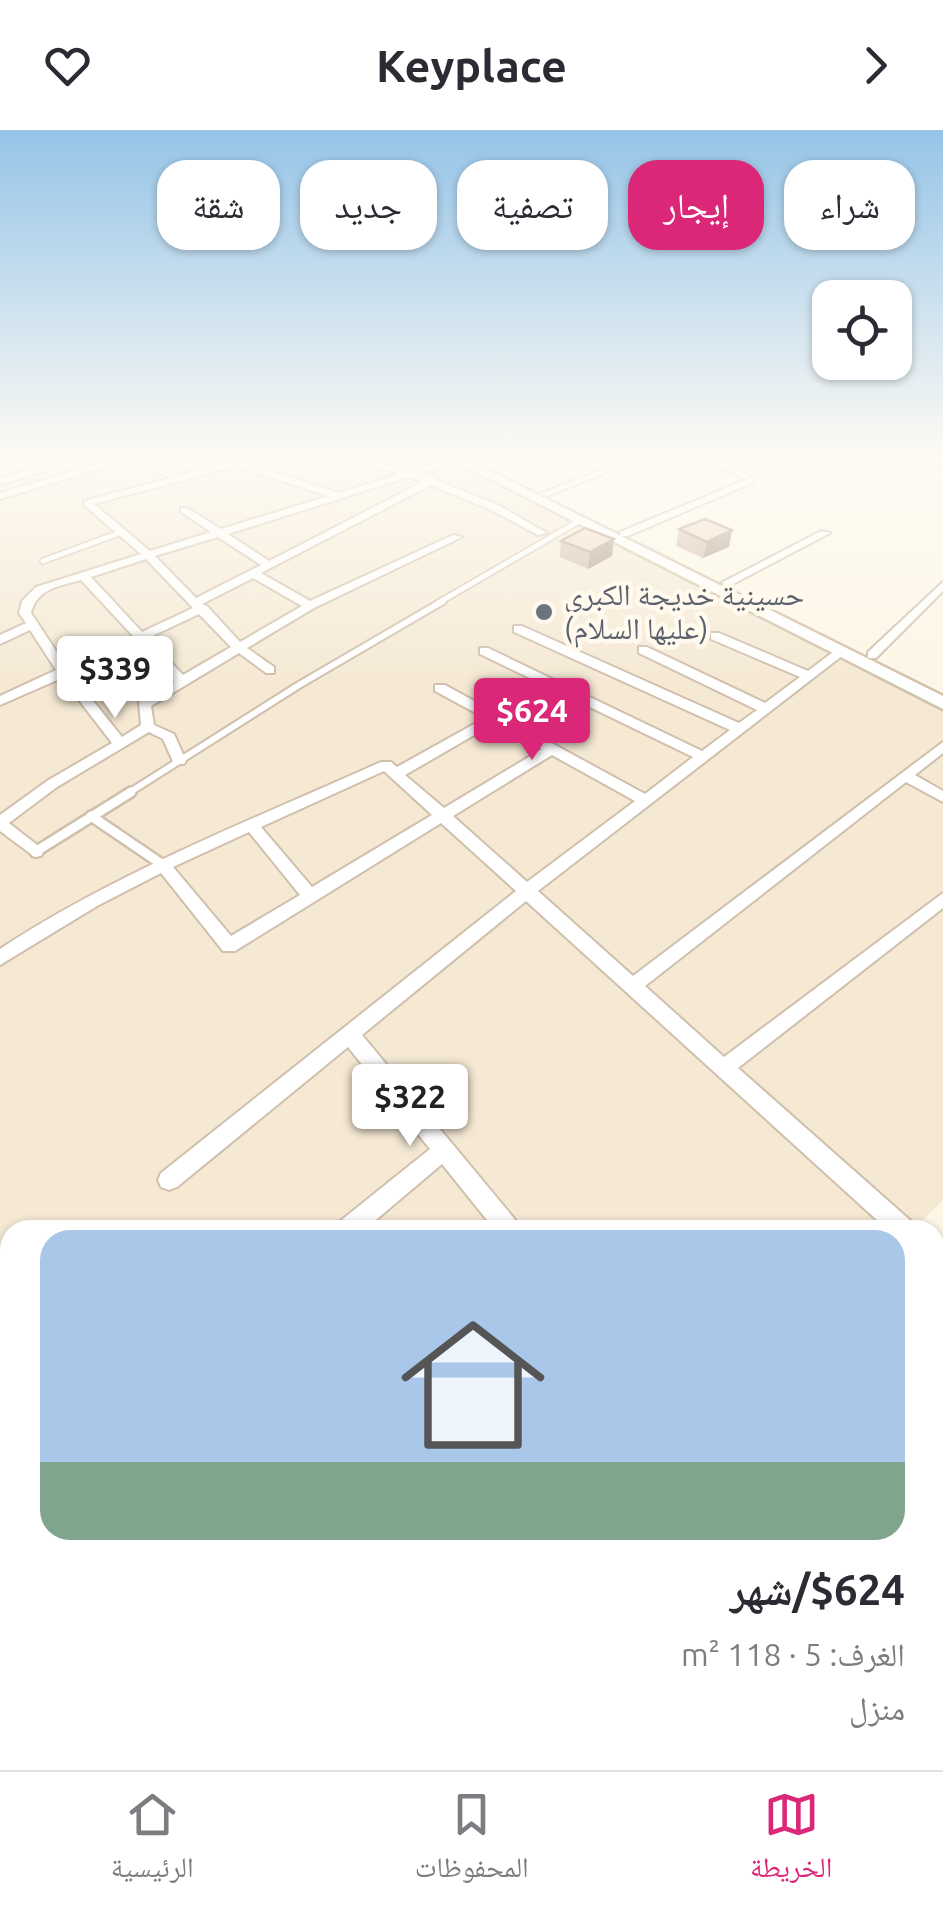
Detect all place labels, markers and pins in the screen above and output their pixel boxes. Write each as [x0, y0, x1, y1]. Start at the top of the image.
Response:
place label: حسينية خديجة الكبرى (عليها السلام) [564, 577, 804, 648]
marker: حسينية خديجة الكبرى (عليها السلام) [533, 601, 555, 623]
pin: $339 [56, 636, 174, 721]
pin: $624 [473, 678, 591, 763]
pin: $322 [351, 1064, 469, 1149]

